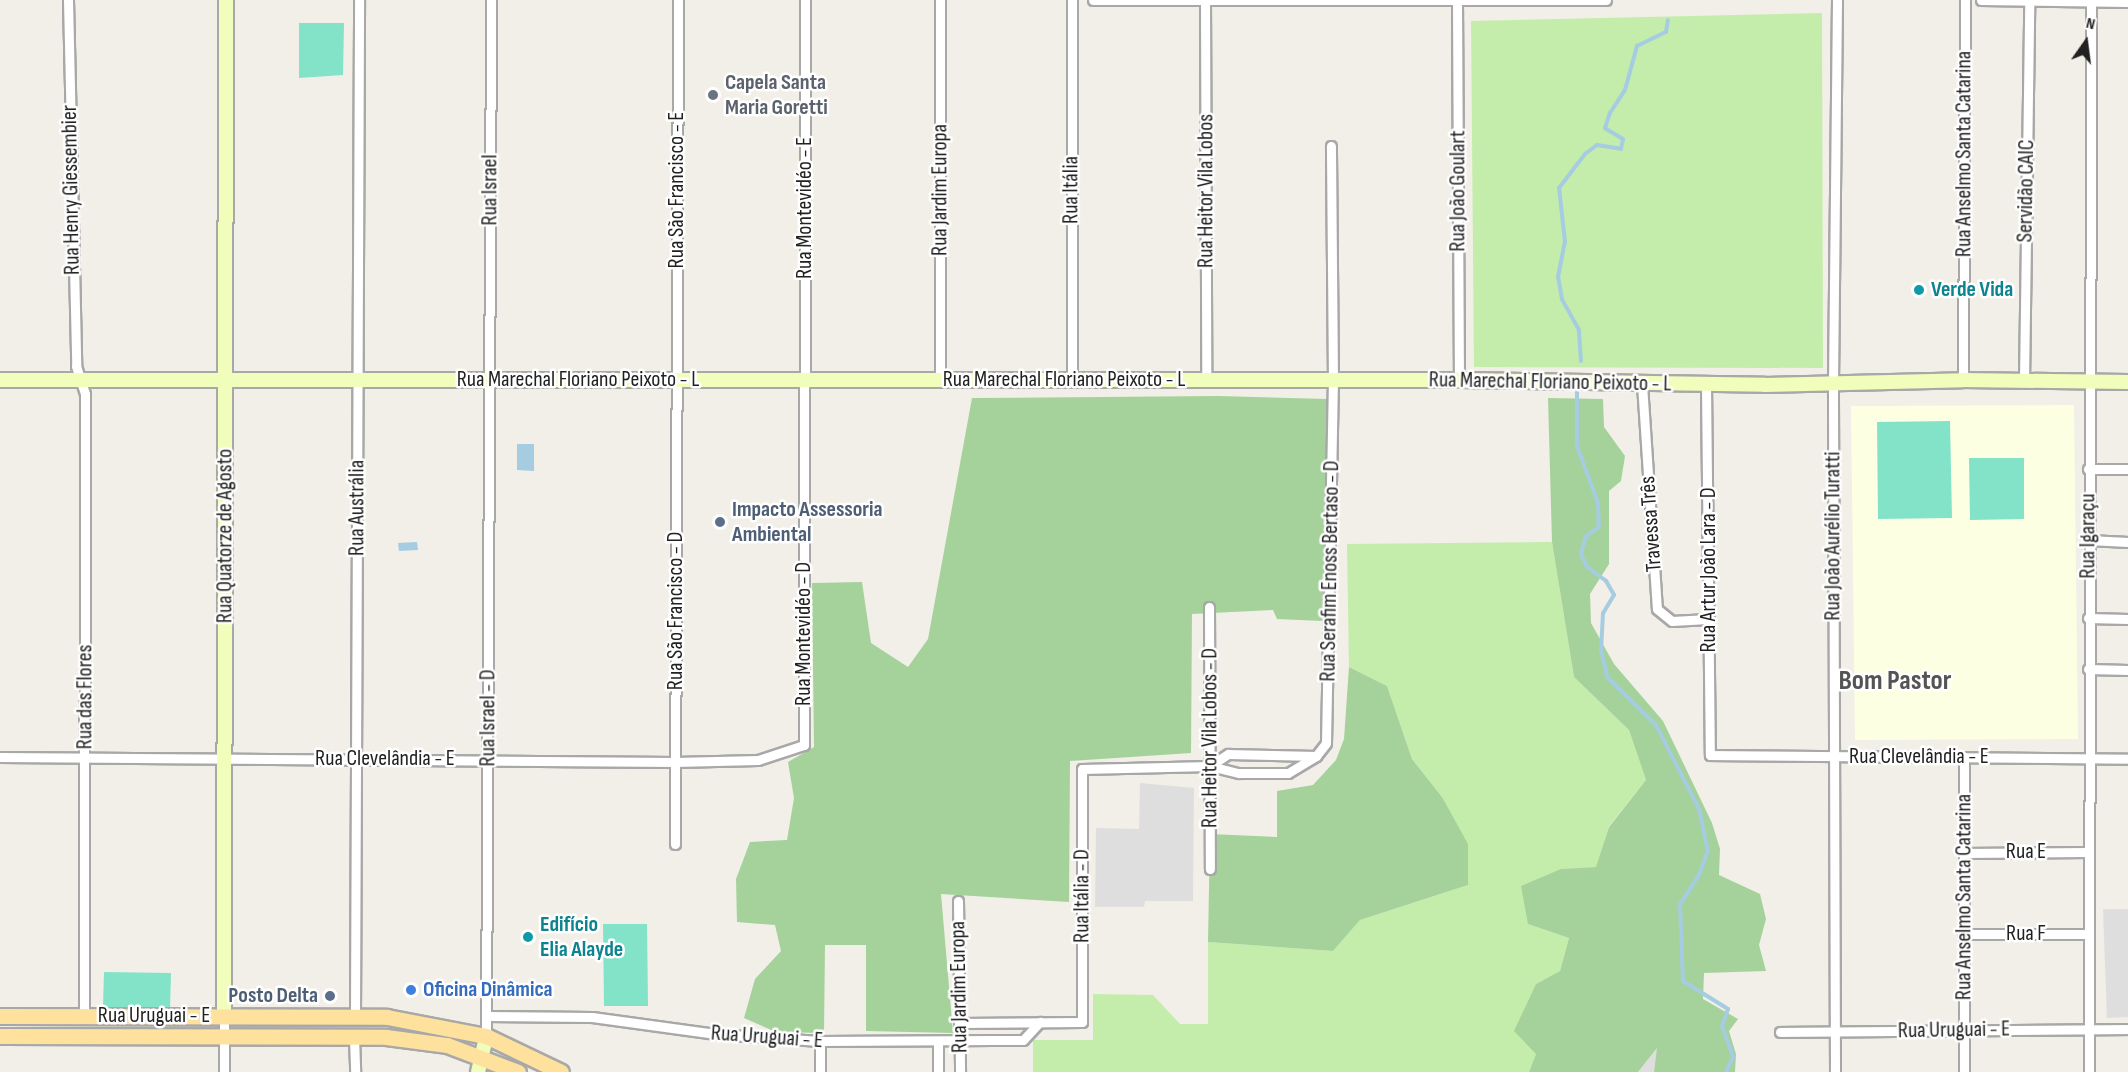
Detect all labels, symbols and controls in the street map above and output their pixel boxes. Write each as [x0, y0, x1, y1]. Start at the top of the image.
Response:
north arrow [2056, 12, 2116, 72]
text: N [2084, 14, 2097, 34]
street label: Rua Anselmo Santa Catarina [1951, 51, 1977, 257]
place label: Capela Santa Maria Goretti [725, 69, 828, 120]
marker: Capela Santa Maria Goretti [706, 88, 720, 102]
street label: Rua Henry Giessembier [56, 105, 86, 275]
street label: Rua São Francisco - E [664, 112, 690, 268]
street label: Rua Heitor Vila Lobos [1193, 114, 1219, 268]
street label: Rua Jardim Europa [927, 124, 953, 256]
street label: Rua João Goulart [1445, 130, 1471, 252]
street label: Rua Montevidéo - E [792, 137, 818, 279]
street label: Servidão CAIC [2012, 139, 2040, 243]
street label: Rua Israel [477, 154, 503, 226]
street label: Rua Itália [1058, 156, 1084, 224]
place label: Verde Vida [1931, 277, 2013, 303]
marker: Verde Vida [1912, 283, 1926, 297]
street label: Rua Marechal Floriano Peixoto - L [457, 367, 699, 393]
street label: Rua Marechal Floriano Peixoto - L [943, 367, 1185, 393]
street label: Rua Marechal Floriano Peixoto - L [1429, 367, 1671, 397]
street label: Rua Quatorze de Agosto [212, 449, 238, 623]
street label: Rua João Aurélio Turatti [1820, 451, 1846, 621]
street label: Rua Austrália [344, 460, 370, 556]
street label: Rua Serafim Enoss Bertaso - D [1315, 460, 1345, 682]
street label: Travessa Três [1634, 475, 1668, 573]
street label: Rua Artur João Lara - D [1696, 487, 1722, 653]
street label: Rua Igaraçu [2075, 493, 2101, 579]
place label: Impacto Assessoria Ambiental [732, 496, 883, 548]
marker: Impacto Assessoria Ambiental [713, 515, 727, 529]
street label: Rua São Francisco - D [663, 532, 689, 690]
street label: Rua Montevidéo - D [791, 562, 817, 706]
street label: Rua das Flores [72, 645, 98, 749]
street label: Rua Heitor Vila Lobos - D [1197, 648, 1223, 828]
district label: Bom Pastor [1839, 664, 1951, 698]
street label: Rua Israel - D [475, 670, 501, 766]
street label: Rua Clevelândia - E [1849, 744, 1989, 770]
street label: Rua Clevelândia - E [315, 746, 455, 772]
street label: Rua Anselmo Santa Catarina [1951, 794, 1977, 1000]
street label: Rua E [2006, 839, 2046, 865]
street label: Rua Itália - D [1069, 849, 1095, 943]
place label: Edifício Elia Alayde [540, 911, 623, 962]
street label: Rua Jardim Europa [945, 921, 973, 1053]
street label: Rua F [2006, 921, 2046, 947]
marker: Edifício Elia Alayde [521, 930, 535, 944]
place label: Oficina Dinâmica [423, 977, 552, 1003]
place label: Posto Delta [228, 983, 318, 1009]
marker: Oficina Dinâmica [404, 983, 418, 997]
marker: Posto Delta [323, 989, 337, 1003]
street label: Rua Uruguai - E [98, 1003, 210, 1029]
street label: Rua Uruguai - E [1898, 1016, 2010, 1044]
street label: Rua Uruguai - E [710, 1020, 824, 1054]

